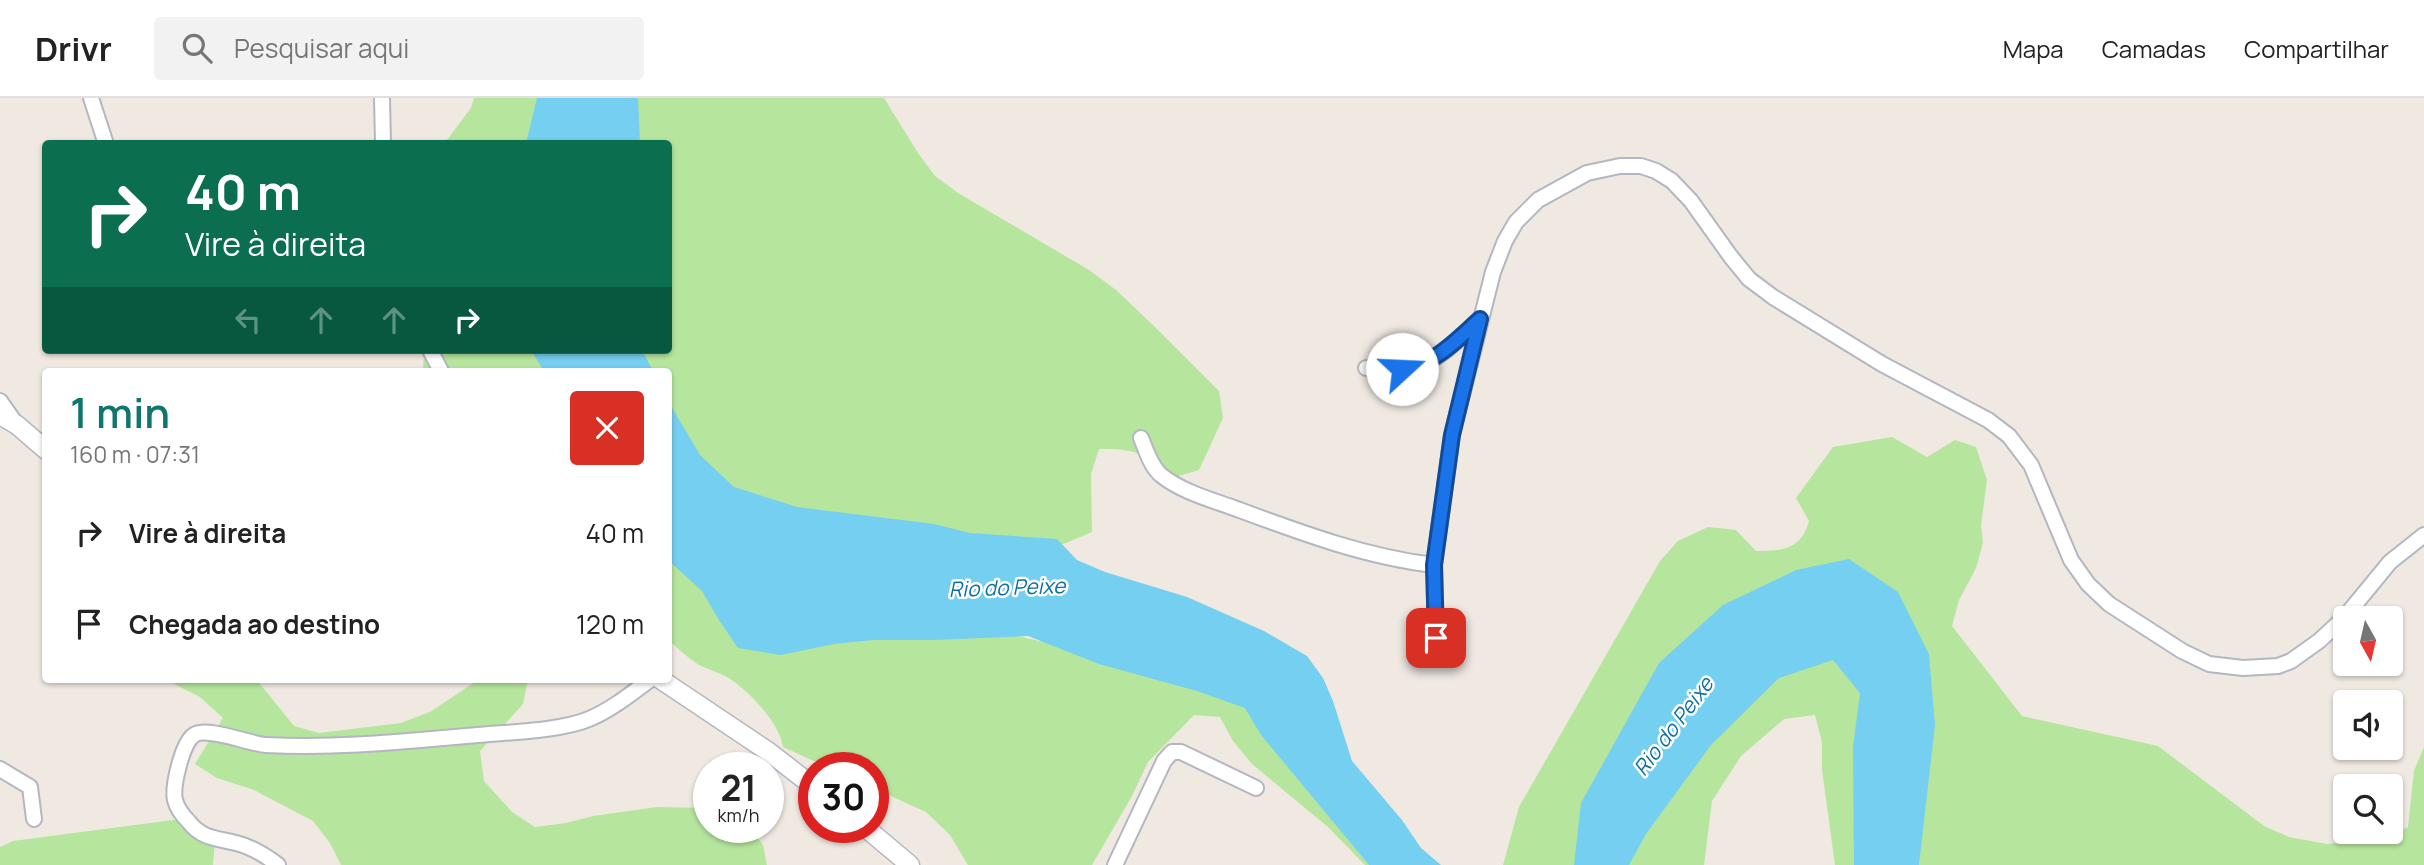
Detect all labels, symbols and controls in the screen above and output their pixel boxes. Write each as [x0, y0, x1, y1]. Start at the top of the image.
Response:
search box [154, 17, 644, 80]
text: Drivr [35, 26, 112, 71]
icon: search [178, 29, 216, 67]
text: Pesquisar aqui [234, 30, 409, 66]
text: Mapa [2003, 32, 2064, 65]
text: Camadas [2102, 32, 2206, 65]
text: Compartilhar [2244, 32, 2389, 65]
text: 40 m [185, 158, 301, 225]
icon: right [70, 168, 161, 259]
text: Vire à direita [185, 222, 366, 266]
icon: left [229, 301, 267, 339]
icon: ahead [302, 301, 340, 339]
icon: ahead [375, 301, 413, 339]
icon: right [448, 301, 486, 339]
position arrow [1365, 332, 1439, 406]
text: 1 min [70, 383, 170, 441]
button: close [570, 391, 644, 465]
text: 160 m · 07:31 [70, 438, 200, 470]
icon: right [70, 514, 108, 552]
text: Vire à direita [129, 515, 286, 551]
text: 40 m [586, 515, 644, 551]
water label: Rio do Peixe [948, 571, 1067, 603]
icon: arrive [70, 605, 108, 643]
text: Chegada ao destino [129, 606, 380, 642]
text: 120 m [576, 606, 644, 642]
north arrow [2333, 606, 2403, 676]
map controls [2333, 606, 2403, 844]
pin [1406, 608, 1466, 668]
icon: arrive [1417, 619, 1455, 657]
water label: Rio do Peixe [1627, 670, 1720, 781]
button: sound [2333, 690, 2403, 760]
speed limit sign: 30 [798, 752, 889, 843]
text: 21 [720, 764, 757, 812]
button: search [2333, 774, 2403, 844]
text: km/h [718, 803, 759, 827]

